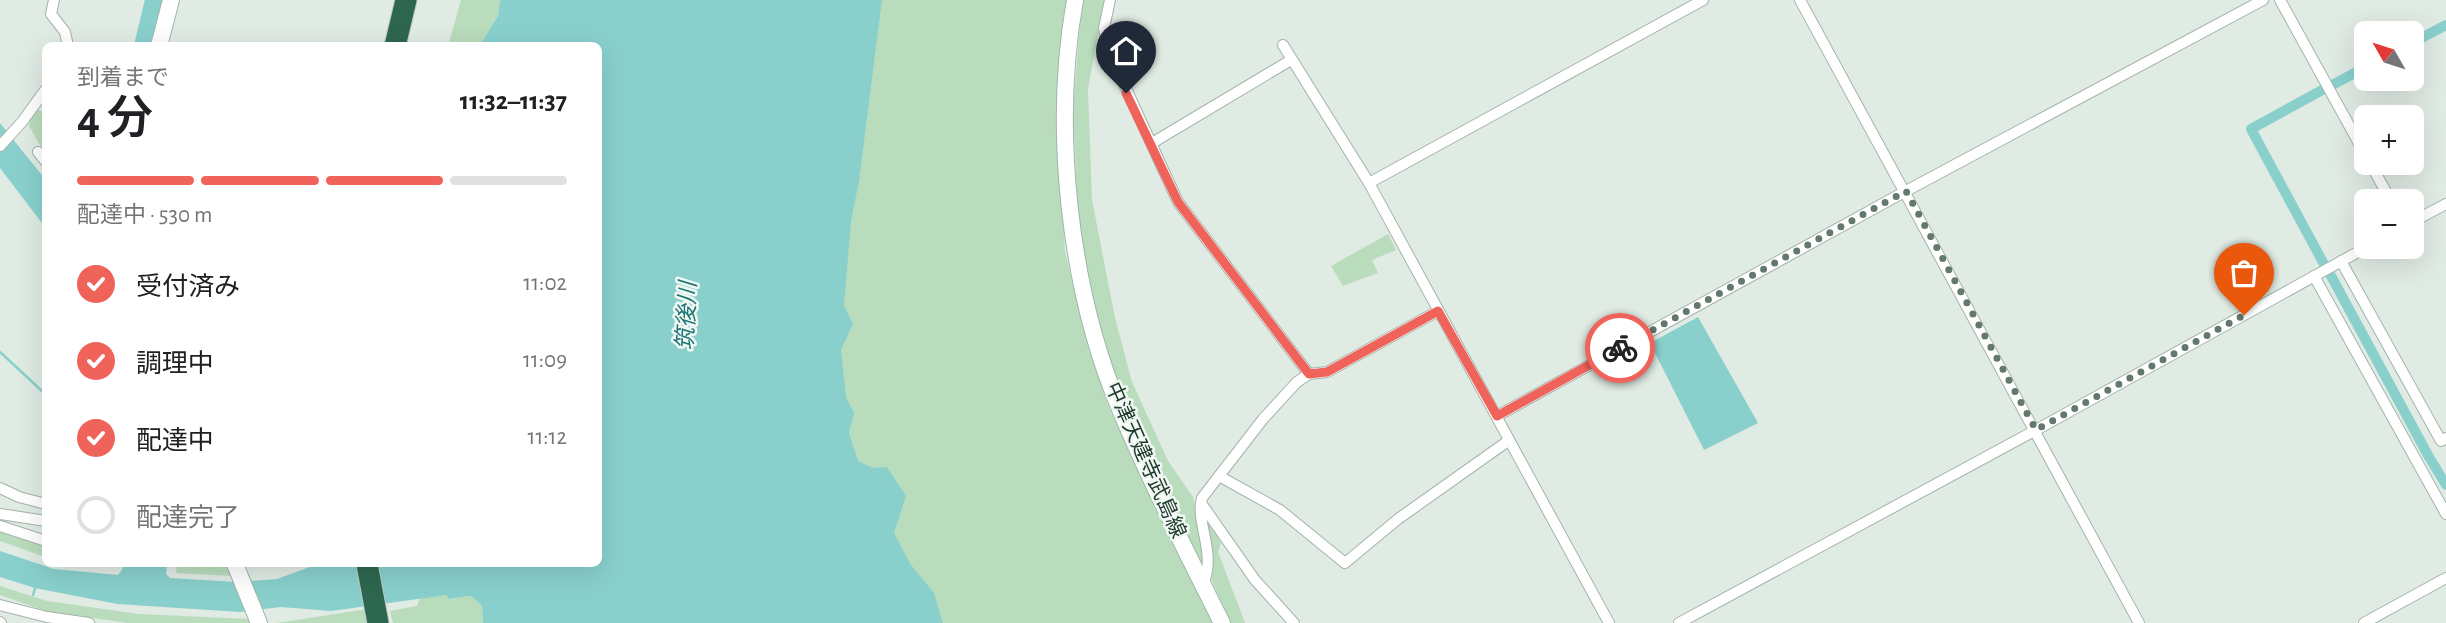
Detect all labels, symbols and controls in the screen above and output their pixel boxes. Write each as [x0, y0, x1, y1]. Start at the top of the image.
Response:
pin [1096, 21, 1156, 93]
north arrow [2354, 21, 2424, 91]
map controls [2354, 21, 2424, 259]
icon: home [1107, 32, 1145, 70]
text: 到着まで [77, 67, 169, 90]
text: 11:32–11:37 [460, 88, 567, 114]
text: 4 分 [77, 96, 153, 142]
button: + [2354, 105, 2424, 175]
button: − [2354, 189, 2424, 259]
text: 配達中 · 530 m [77, 204, 212, 227]
pin [2214, 243, 2274, 315]
icon: bag [2225, 254, 2263, 292]
icon: check [77, 265, 115, 303]
text: 11:02 [523, 272, 567, 295]
text: 受付済み [136, 274, 240, 300]
water label: 筑後川 [672, 278, 701, 351]
courier [1585, 313, 1655, 383]
icon: bike [1601, 329, 1639, 367]
icon: check [77, 342, 115, 380]
text: 11:09 [523, 349, 567, 372]
text: 調理中 [136, 351, 214, 377]
street label: 中津天建寺武島線 [1102, 379, 1190, 541]
icon: check [77, 419, 115, 457]
text: 11:12 [528, 426, 567, 449]
text: 配達中 [136, 428, 214, 454]
text: 配達完了 [136, 505, 240, 531]

